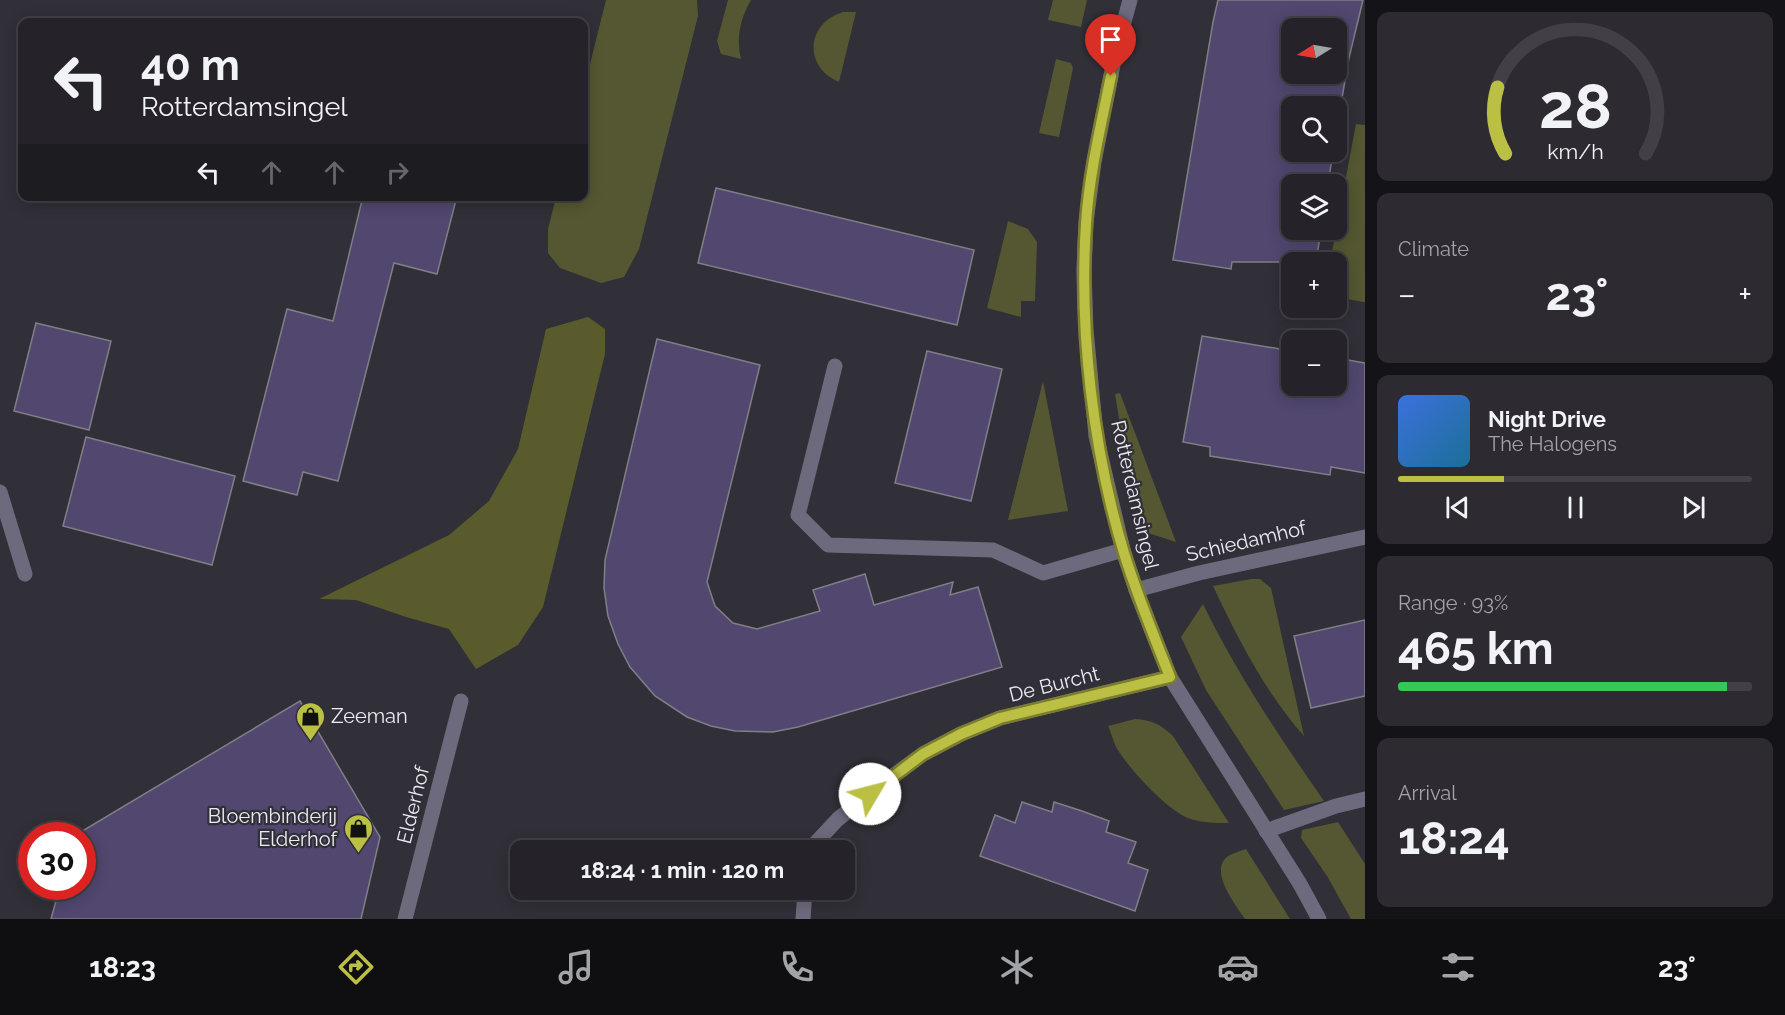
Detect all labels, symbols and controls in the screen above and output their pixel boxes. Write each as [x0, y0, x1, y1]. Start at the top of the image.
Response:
pin [1085, 14, 1136, 76]
north arrow [1281, 18, 1347, 84]
map controls [1281, 18, 1347, 396]
icon: arrive [1094, 23, 1127, 56]
text: 40 m [141, 41, 240, 90]
icon: left [42, 42, 120, 120]
text: 28 [1539, 69, 1611, 143]
text: Rotterdamsingel [141, 91, 348, 122]
button: search [1281, 96, 1347, 162]
text: km/h [1547, 139, 1603, 164]
icon: left [192, 156, 225, 189]
icon: ahead [255, 156, 288, 189]
icon: ahead [318, 156, 351, 189]
icon: right [381, 156, 414, 189]
button: layers [1281, 174, 1347, 240]
text: Climate [1398, 237, 1469, 261]
button: + [1281, 252, 1347, 318]
text: 23° [1546, 268, 1608, 321]
text: − [1398, 275, 1416, 314]
text: + [1738, 275, 1752, 314]
button: − [1281, 330, 1347, 396]
text: Night Drive [1488, 406, 1606, 432]
street label: Rotterdamsingel [1106, 418, 1164, 573]
text: The Halogens [1488, 432, 1617, 456]
icon: previous [1441, 491, 1474, 524]
icon: pause [1559, 491, 1592, 524]
icon: next [1677, 491, 1710, 524]
street label: Schiedamhof [1184, 515, 1310, 566]
text: Range · 93% [1398, 591, 1508, 615]
text: 465 km [1398, 622, 1554, 675]
street label: De Burcht [1006, 661, 1102, 707]
shop icon: Zeeman [294, 700, 326, 742]
place label: Zeeman [331, 704, 408, 728]
position arrow [838, 762, 902, 826]
street label: Elderhof [392, 763, 435, 846]
text: Arrival [1398, 781, 1457, 805]
place label: Bloembinderij Elderhof [208, 804, 338, 851]
shop icon: Bloembinderij Elderhof [342, 812, 374, 854]
text: 18:24 [1398, 812, 1510, 865]
speed limit sign: 30 [18, 822, 96, 900]
text: 18:24 · 1 min · 120 m [581, 857, 784, 883]
icon: directions [335, 946, 377, 988]
icon: music [555, 946, 597, 988]
icon: phone [776, 946, 818, 988]
icon: climate [996, 946, 1038, 988]
icon: car [1217, 946, 1259, 988]
icon: filters [1437, 946, 1479, 988]
text: 18:23 [89, 952, 156, 983]
text: 23° [1658, 952, 1696, 983]

